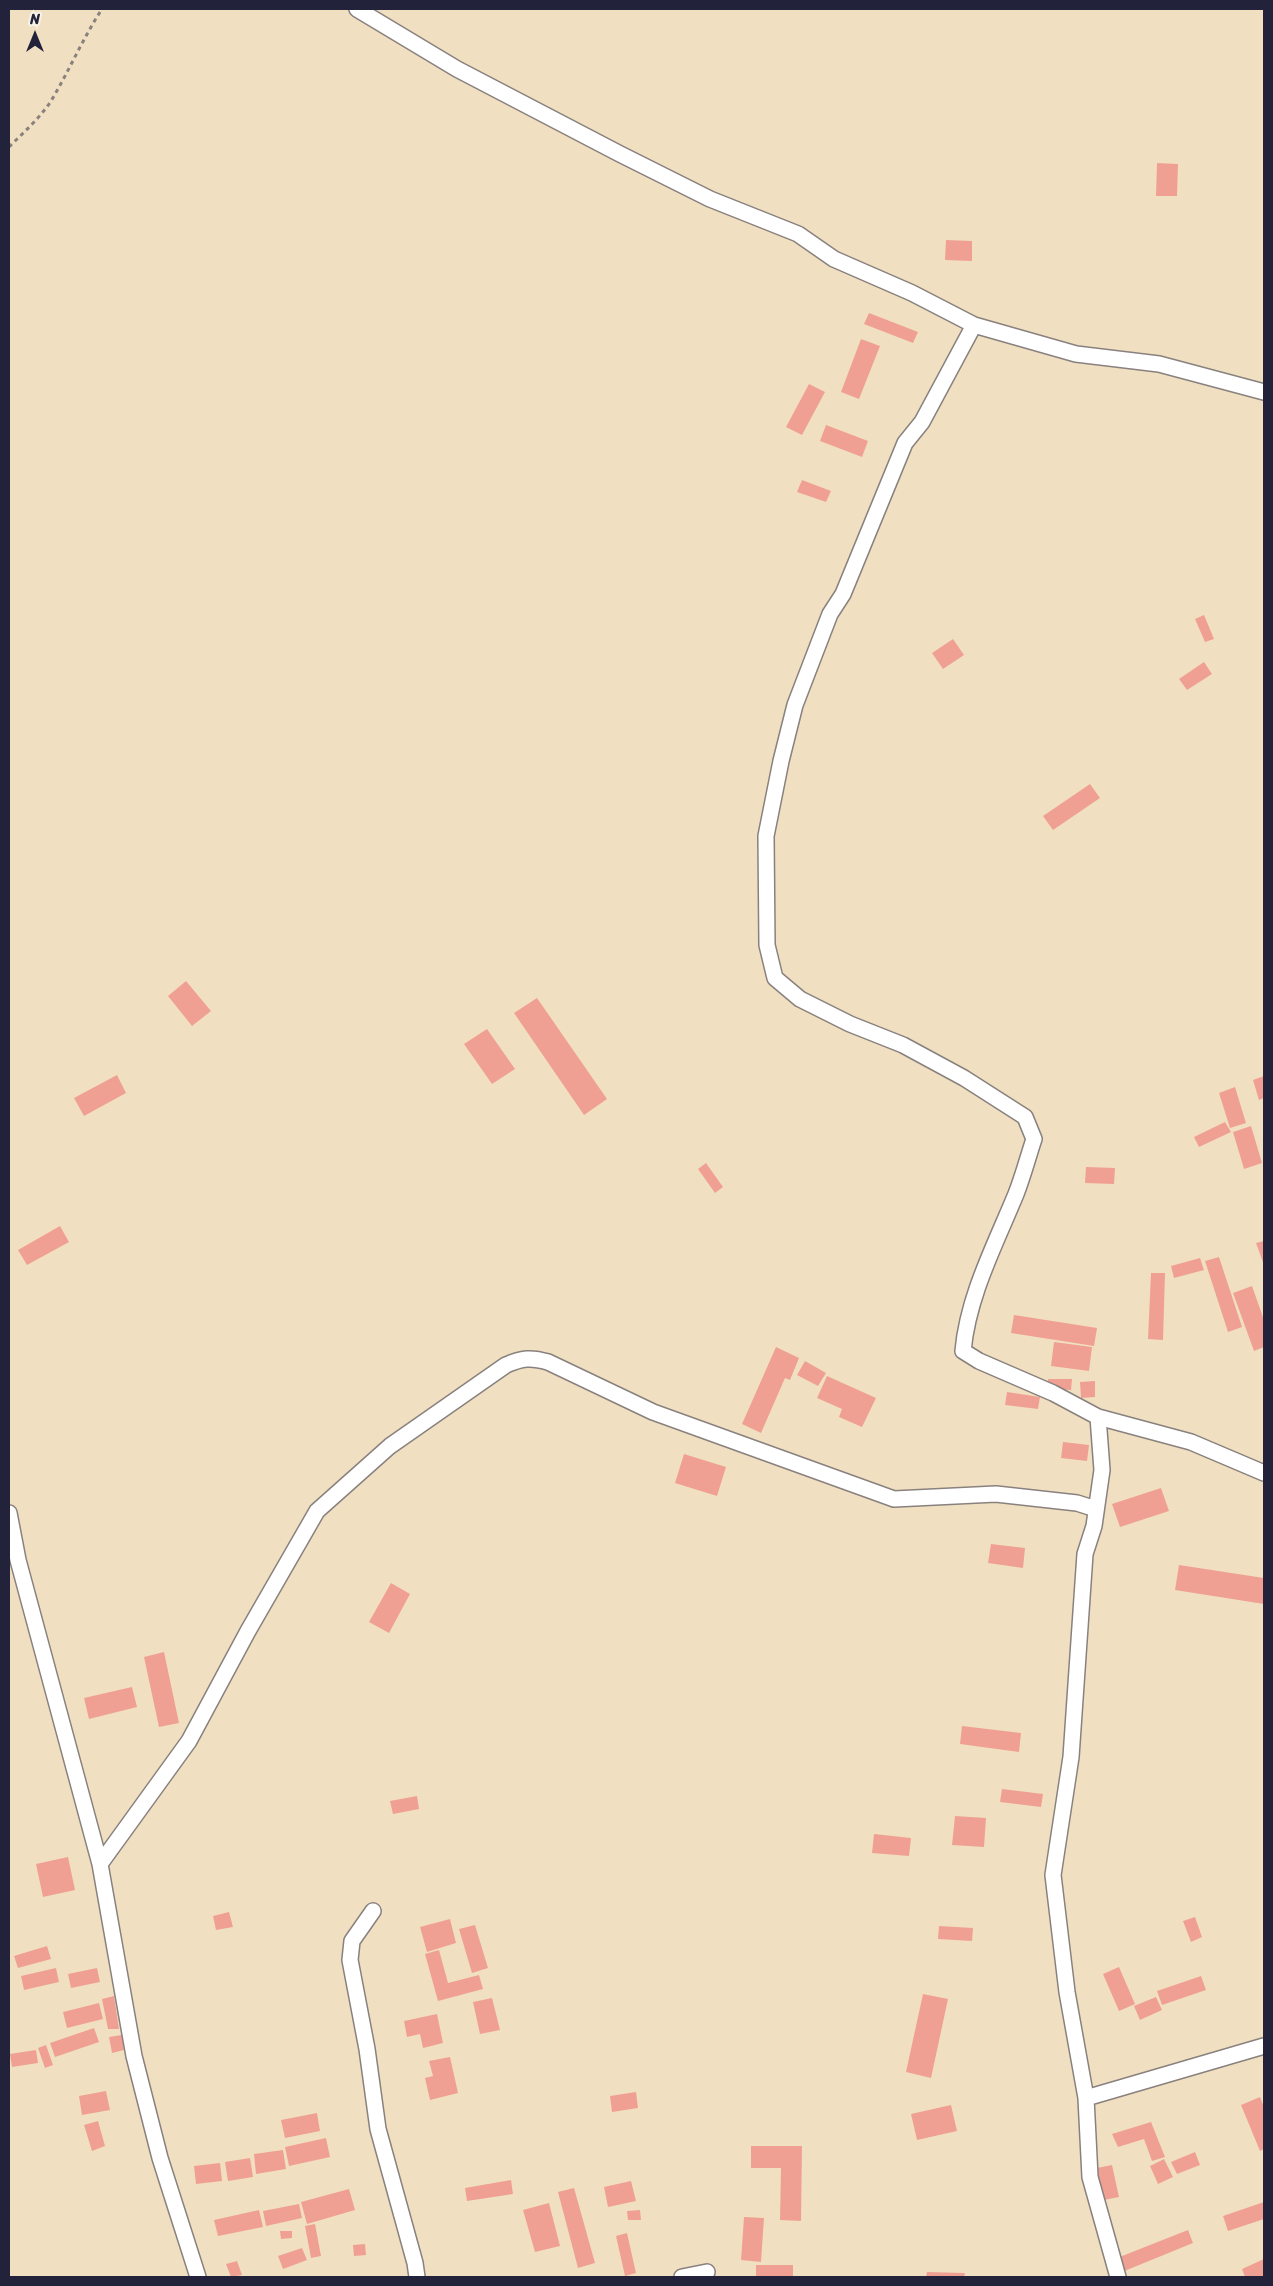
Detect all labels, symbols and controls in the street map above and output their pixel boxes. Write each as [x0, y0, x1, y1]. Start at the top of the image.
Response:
text: N [30, 7, 40, 32]
north arrow [10, 10, 60, 60]

